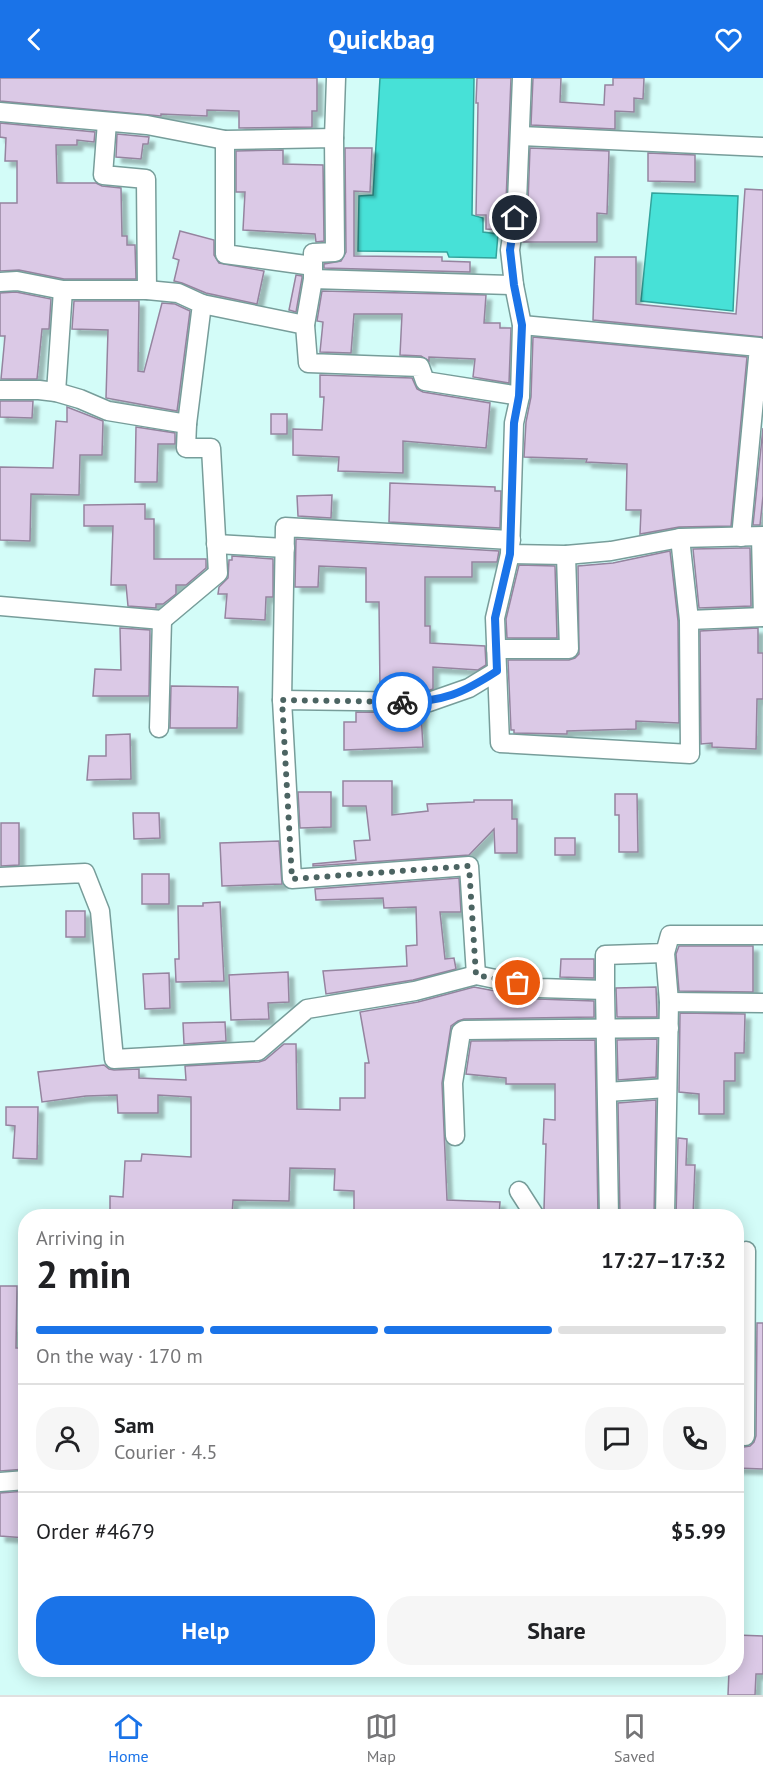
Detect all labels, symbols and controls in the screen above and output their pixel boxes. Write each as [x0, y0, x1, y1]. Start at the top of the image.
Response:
text: Quickbag [328, 22, 435, 56]
icon: back [18, 23, 51, 56]
icon: heart [712, 23, 745, 56]
pin [489, 192, 540, 243]
icon: home [498, 201, 531, 234]
courier [372, 672, 432, 732]
icon: bike [386, 686, 419, 719]
pin [492, 957, 543, 1008]
icon: bag [501, 966, 534, 999]
text: Arriving in [36, 1225, 125, 1251]
text: 17:27–17:32 [601, 1246, 726, 1274]
text: 2 min [36, 1248, 131, 1299]
text: On the way · 170 m [36, 1343, 203, 1369]
button: person [36, 1407, 99, 1470]
button: chat [585, 1407, 648, 1470]
button: phone [663, 1407, 726, 1470]
text: Sam [114, 1411, 154, 1439]
text: Courier · 4.5 [114, 1439, 217, 1465]
text: Order #4679 [36, 1517, 155, 1545]
text: $5.99 [671, 1517, 726, 1545]
button: Help [36, 1596, 375, 1665]
button: Share [387, 1596, 726, 1665]
tab: Home [108, 1710, 149, 1766]
tab: Map [365, 1710, 398, 1766]
tab: Saved [614, 1710, 655, 1766]

